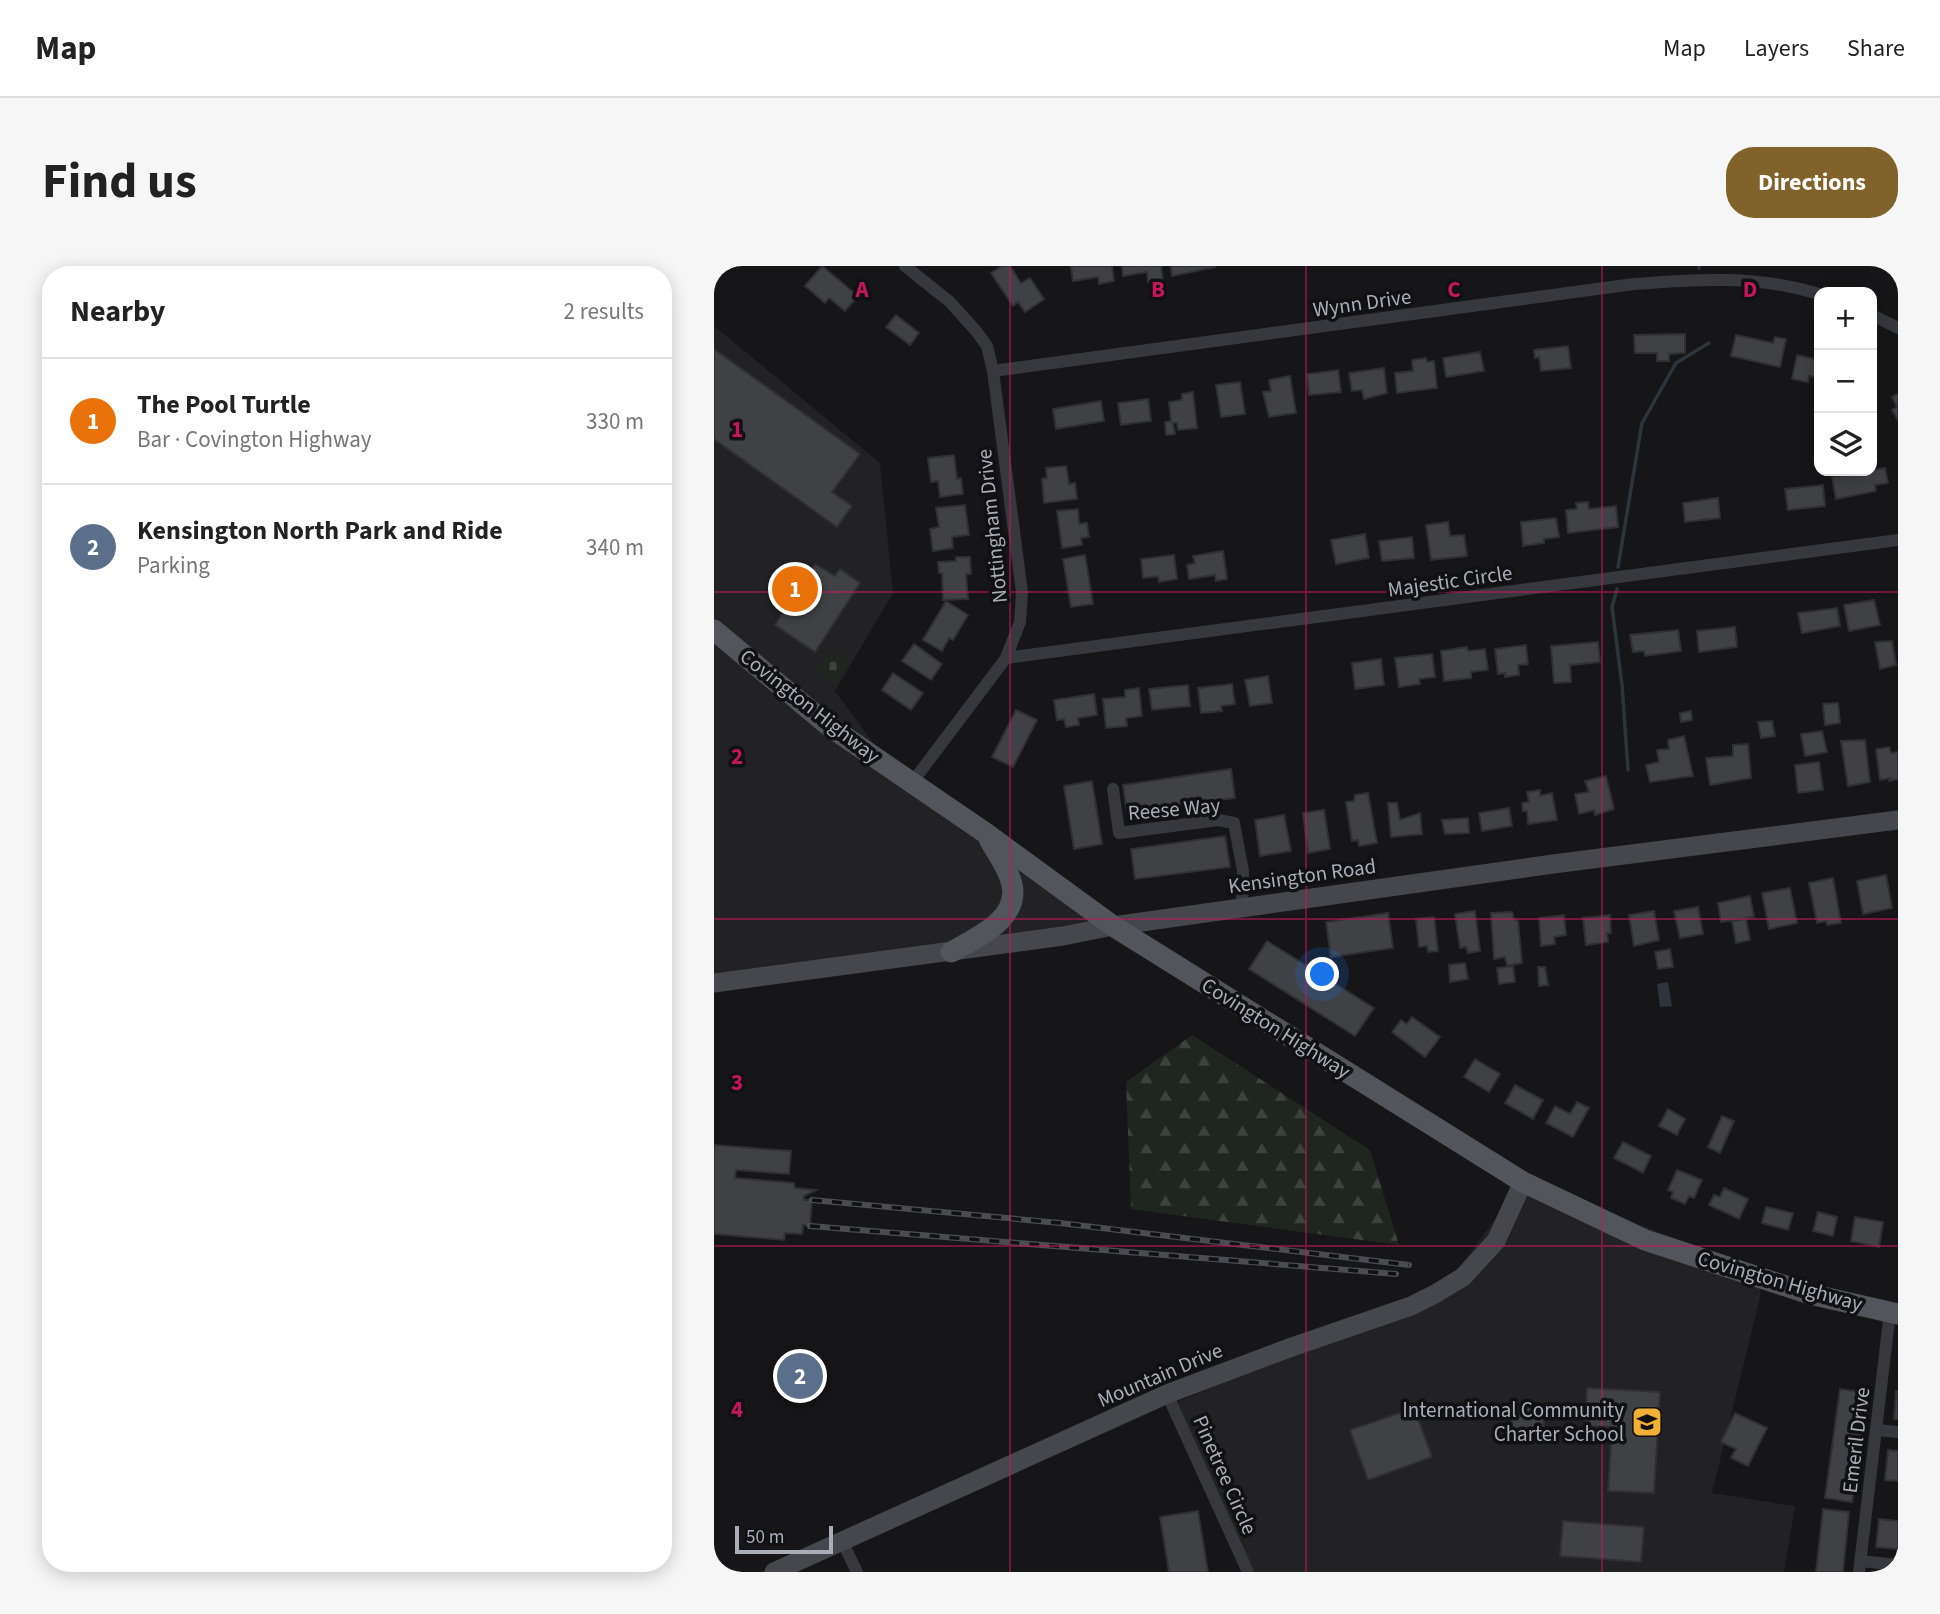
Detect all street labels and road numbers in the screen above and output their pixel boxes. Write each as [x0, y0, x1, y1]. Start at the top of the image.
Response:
street label: Wynn Drive [1311, 281, 1413, 325]
street label: Nottingham Drive [969, 447, 1015, 605]
street label: Majestic Circle [1386, 557, 1514, 605]
street label: Covington Highway [734, 642, 887, 770]
street label: Reese Way [1127, 790, 1222, 828]
street label: Kensington Road [1226, 851, 1378, 901]
street label: Covington Highway [1196, 970, 1356, 1086]
street label: Covington Highway [1694, 1243, 1866, 1319]
street label: Mountain Drive [1093, 1335, 1227, 1415]
street label: Emeril Drive [1835, 1385, 1877, 1495]
street label: Pinetree Circle [1185, 1411, 1265, 1539]

